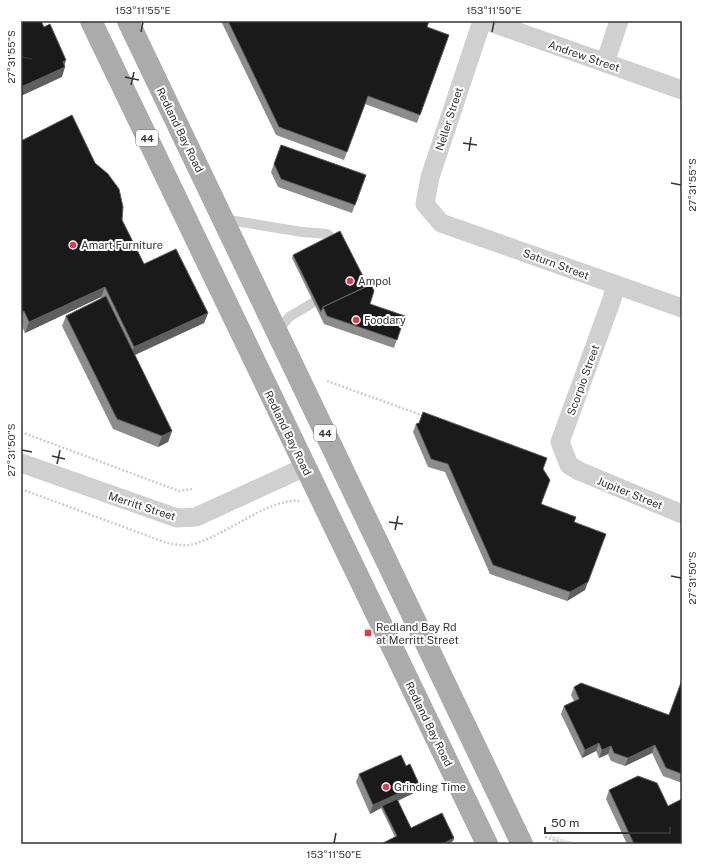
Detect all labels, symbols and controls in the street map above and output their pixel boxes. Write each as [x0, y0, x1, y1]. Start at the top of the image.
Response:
text: 153°11'55"E [115, 4, 171, 16]
text: 153°11'50"E [466, 4, 522, 16]
text: 27°31'55"S [5, 30, 17, 84]
street label: Andrew Street [547, 38, 621, 74]
street label: Redland Bay Road [154, 86, 206, 174]
street label: Neller Street [433, 86, 465, 152]
road number: 44 [136, 130, 158, 146]
text: 27°31'55"S [686, 158, 698, 212]
place label: Amart Furniture [81, 239, 163, 251]
marker: Amart Furniture [68, 240, 78, 250]
street label: Saturn Street [521, 247, 591, 281]
place label: Ampol [358, 275, 391, 287]
marker: Ampol [345, 276, 355, 286]
place label: Foodary [364, 314, 406, 326]
marker: Foodary [351, 315, 361, 325]
street label: Scorpio Street [565, 343, 601, 417]
street label: Redland Bay Road [262, 389, 314, 477]
text: 27°31'50"S [5, 423, 17, 476]
road number: 44 [314, 425, 336, 441]
street label: Jupiter Street [596, 474, 664, 512]
street label: Merritt Street [107, 489, 177, 523]
text: 27°31'50"S [686, 551, 698, 604]
place label: Redland Bay Rd at Merritt Street [376, 621, 459, 646]
marker: Redland Bay Rd at Merritt Street [363, 628, 373, 638]
street label: Redland Bay Road [403, 680, 455, 768]
place label: Grinding Time [394, 781, 466, 793]
marker: Grinding Time [381, 782, 391, 792]
scale bar [545, 809, 670, 835]
text: 50 m [551, 816, 579, 830]
text: 153°11'50"E [306, 848, 362, 860]

